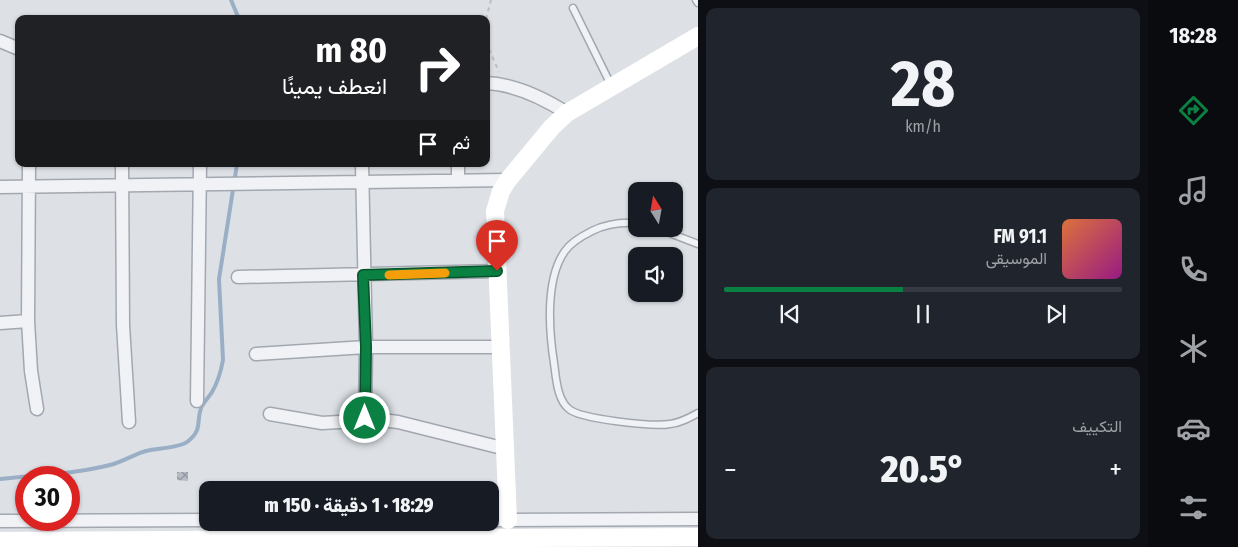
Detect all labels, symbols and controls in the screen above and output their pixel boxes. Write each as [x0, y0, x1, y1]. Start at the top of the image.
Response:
text: 18:28 [1169, 22, 1217, 49]
text: 80 m [315, 29, 387, 71]
icon: right [405, 35, 470, 100]
text: 28 [891, 45, 955, 123]
text: انعطف يمينًا [282, 73, 387, 100]
icon: directions [1176, 93, 1211, 128]
text: km/h [905, 117, 941, 136]
icon: arrive [414, 130, 442, 158]
text: ثم [452, 131, 470, 154]
icon: music [1176, 173, 1211, 208]
north arrow [628, 182, 682, 238]
map controls [628, 182, 683, 302]
pin [476, 220, 518, 271]
text: 91.1 FM [993, 225, 1047, 248]
icon: arrive [483, 227, 511, 255]
button: sound [628, 247, 683, 302]
text: الموسيقى [986, 249, 1047, 268]
icon: phone [1176, 252, 1211, 287]
icon: previous [776, 300, 804, 328]
icon: pause [909, 300, 937, 328]
icon: next [1042, 300, 1070, 328]
icon: climate [1176, 331, 1211, 366]
position arrow [338, 391, 390, 443]
icon: car [1176, 411, 1211, 446]
text: التكييف [1072, 417, 1122, 436]
text: 20.5° [881, 446, 965, 492]
text: − [724, 453, 737, 486]
text: + [1109, 453, 1122, 486]
speed limit sign: 30 [15, 466, 80, 531]
icon: filters [1176, 490, 1211, 525]
text: 18:29 · 1 دقيقة · 150 m [264, 494, 434, 517]

